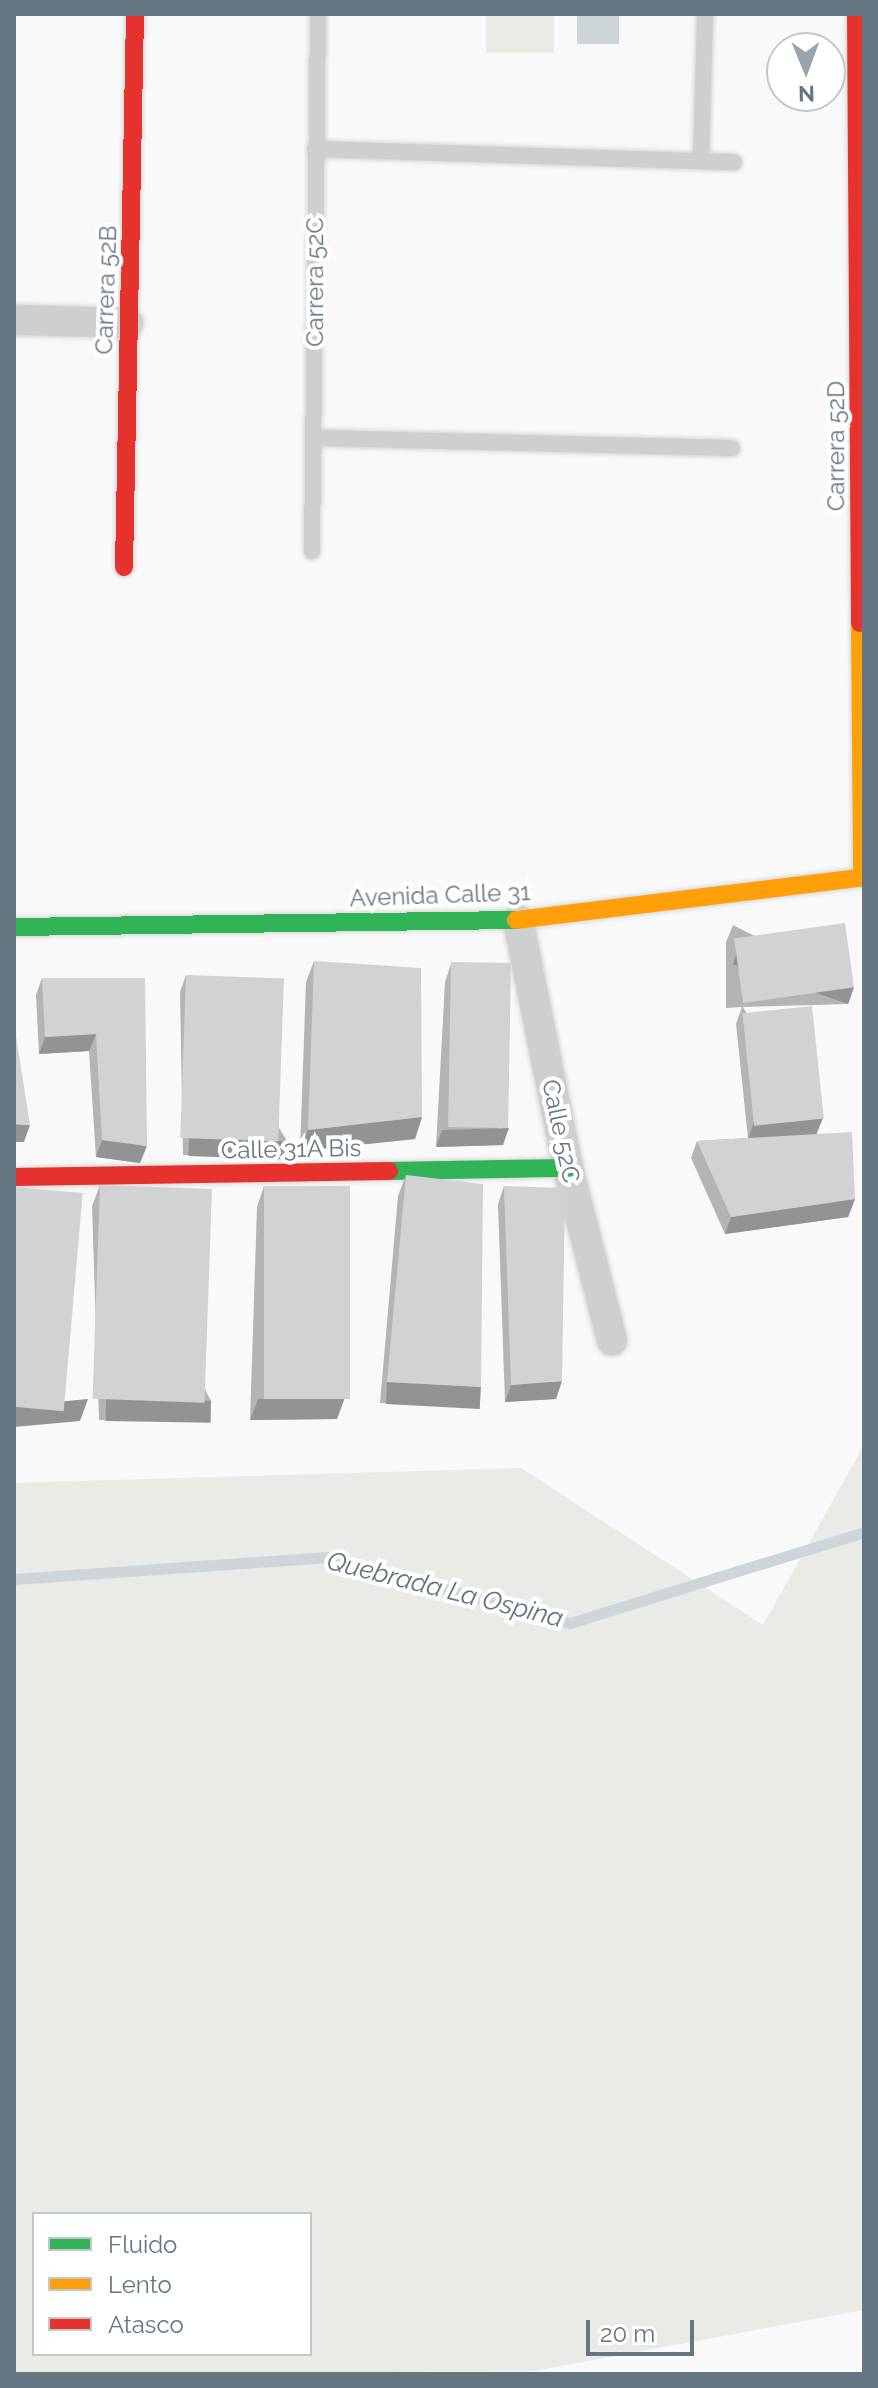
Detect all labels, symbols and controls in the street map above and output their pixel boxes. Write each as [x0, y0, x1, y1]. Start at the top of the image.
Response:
north arrow [766, 32, 846, 112]
text: N [798, 81, 815, 107]
street label: Carrera 52C [301, 217, 329, 347]
street label: Carrera 52B [89, 225, 123, 355]
street label: Carrera 52D [822, 381, 850, 511]
street label: Avenida Calle 31 [349, 877, 531, 913]
street label: Calle 52C [536, 1077, 586, 1185]
street label: Calle 31A Bis [220, 1133, 362, 1165]
water label: Quebrada La Ospina [324, 1546, 566, 1634]
legend [32, 2212, 312, 2356]
text: Fluido [108, 2230, 177, 2259]
text: Lento [108, 2270, 172, 2299]
scale bar [590, 2304, 698, 2354]
text: Atasco [108, 2310, 184, 2339]
text: 20 m [600, 2319, 655, 2348]

